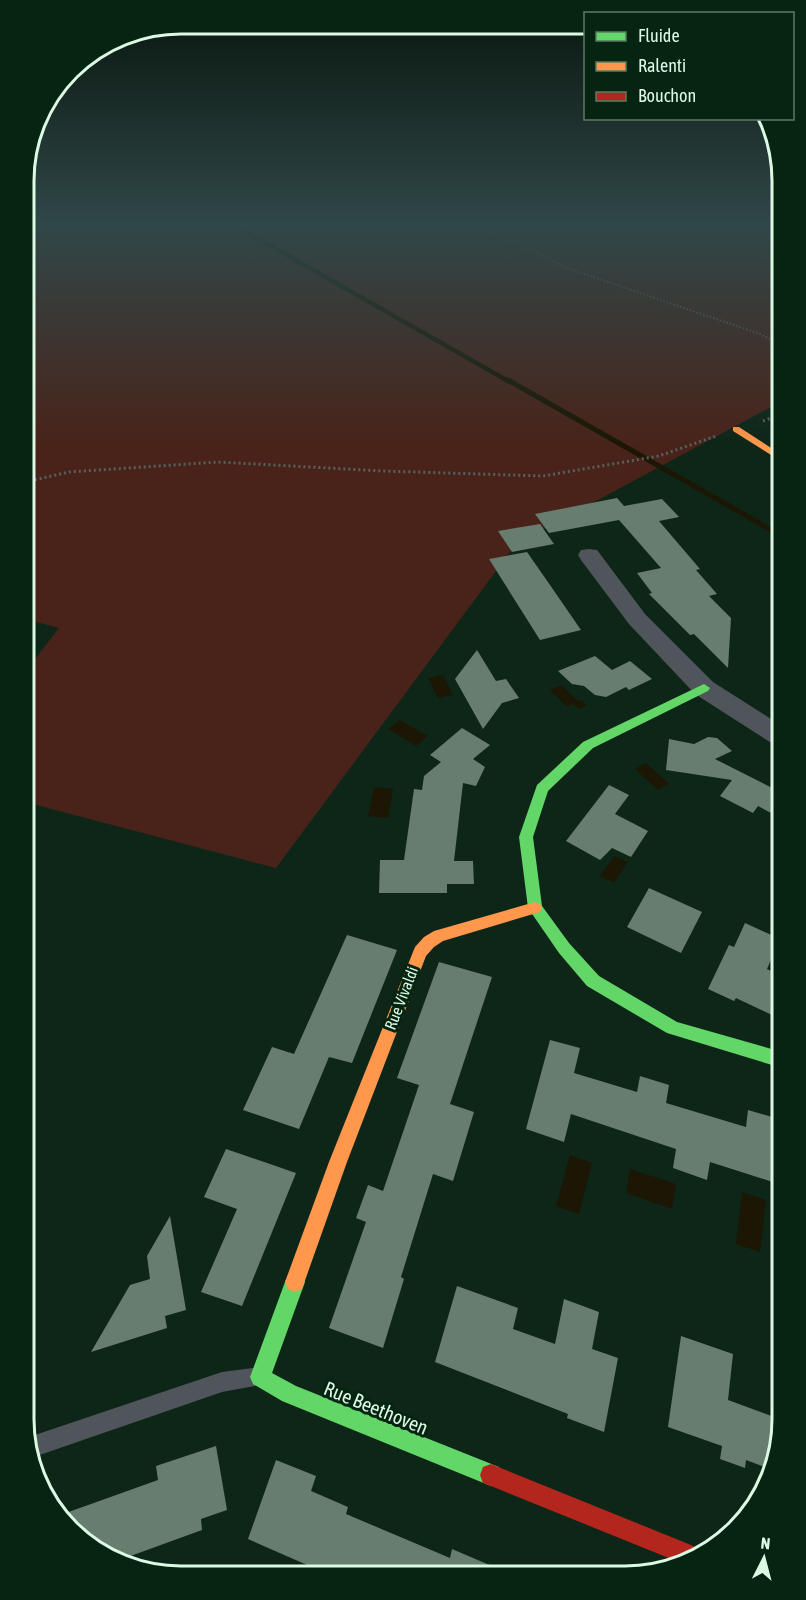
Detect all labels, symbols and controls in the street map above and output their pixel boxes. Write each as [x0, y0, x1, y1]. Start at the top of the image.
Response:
legend [584, 12, 794, 120]
text: Fluide [638, 25, 680, 46]
text: Ralenti [638, 55, 686, 76]
text: Bouchon [638, 85, 696, 106]
street label: Rue Vivaldi [381, 964, 421, 1032]
street label: Rue Beethoven [321, 1376, 432, 1439]
north arrow [734, 1528, 794, 1588]
text: N [760, 1534, 771, 1553]

